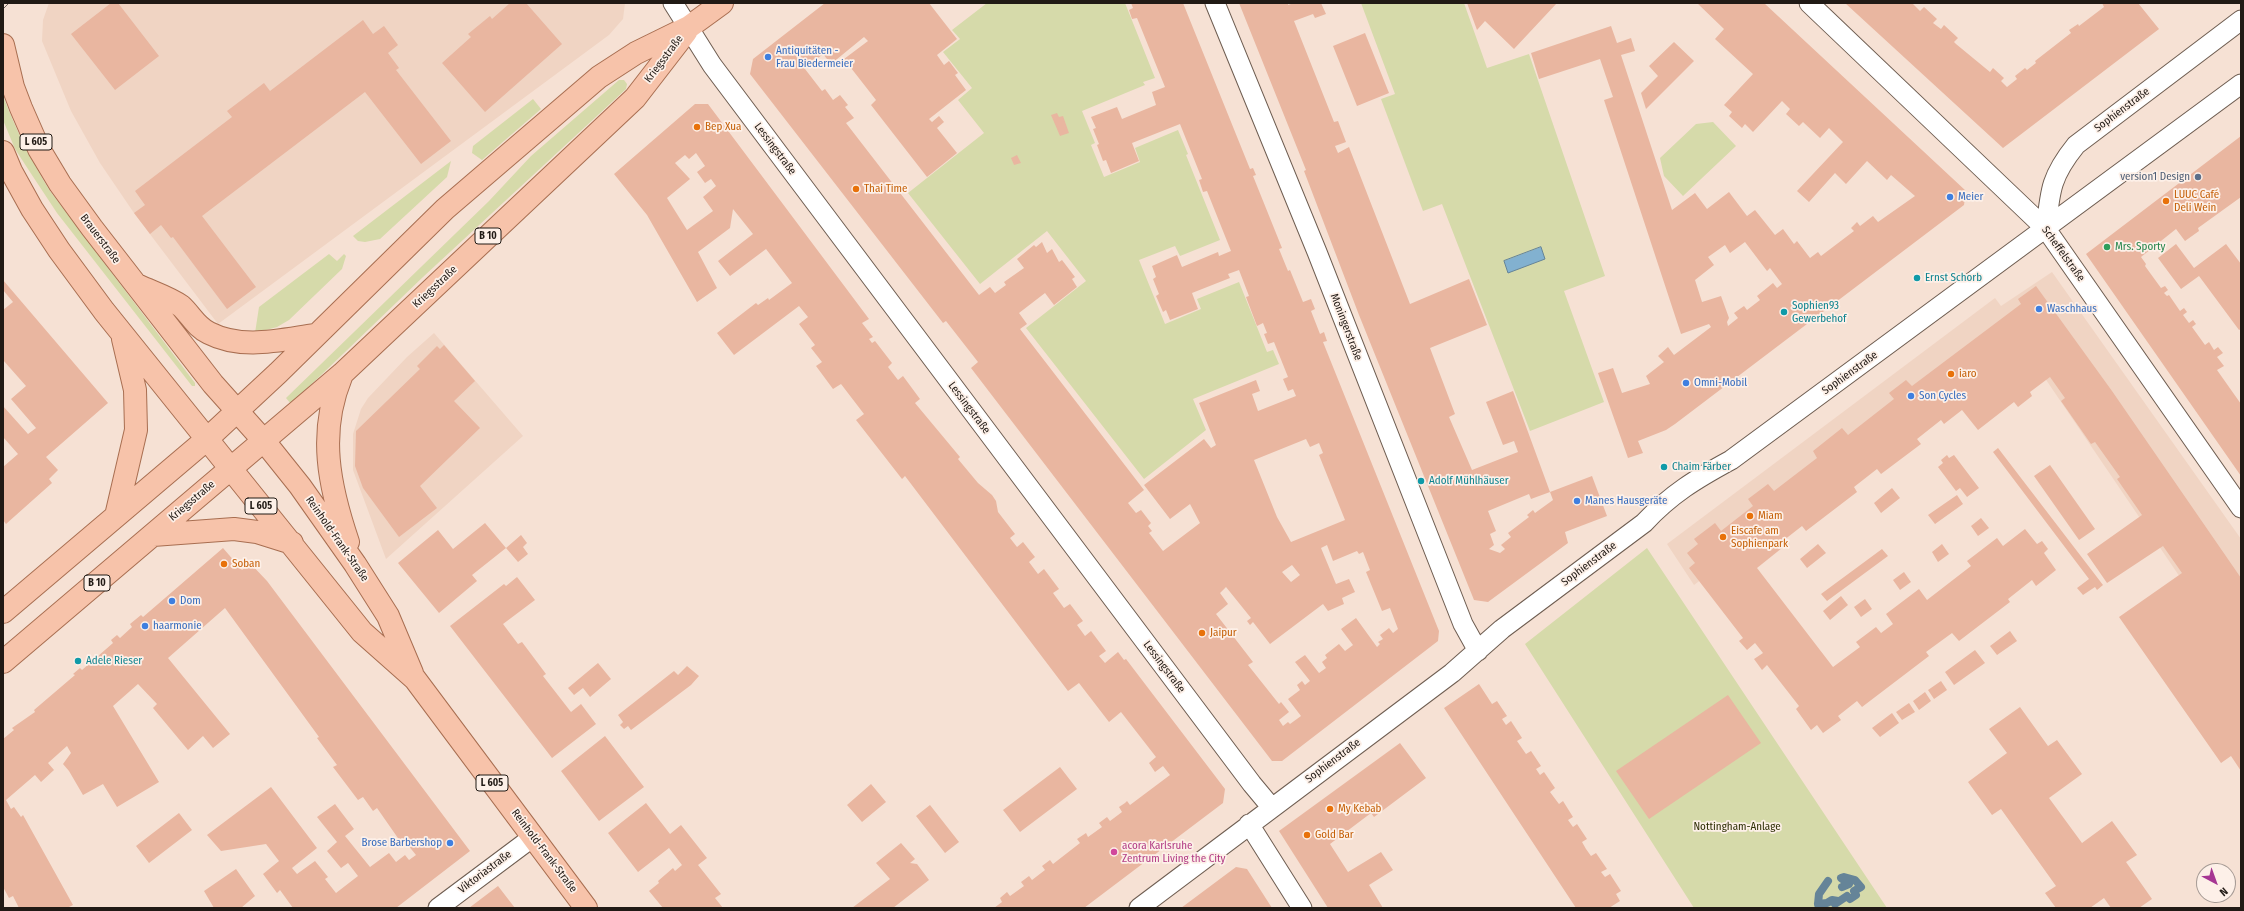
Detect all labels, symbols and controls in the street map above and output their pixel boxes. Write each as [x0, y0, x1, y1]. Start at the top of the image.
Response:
street label: Kriegsstraße [642, 33, 686, 85]
place label: Antiquitäten - Frau Biedermeier [776, 44, 853, 70]
marker: Antiquitäten - Frau Biedermeier [763, 52, 773, 62]
street label: Sophienstraße [2092, 85, 2152, 135]
place label: Bep Xua [705, 120, 741, 134]
street label: Lessingstraße [751, 120, 799, 178]
marker: Bep Xua [692, 122, 702, 132]
road number: L 605 [20, 134, 52, 150]
place label: version1 Design [2120, 170, 2190, 184]
marker: version1 Design [2193, 172, 2203, 182]
place label: Thai Time [864, 182, 907, 196]
marker: Thai Time [851, 184, 861, 194]
place label: LUUC Café Deli Wein [2174, 188, 2219, 214]
place label: Meier [1958, 190, 1983, 204]
marker: Meier [1945, 192, 1955, 202]
marker: LUUC Café Deli Wein [2161, 196, 2171, 206]
street label: Brauerstraße [77, 212, 123, 266]
street label: Scheffelstraße [2039, 224, 2087, 284]
road number: B 10 [475, 228, 501, 244]
place label: Mrs. Sporty [2115, 240, 2166, 254]
marker: Mrs. Sporty [2102, 242, 2112, 252]
street label: Kriegsstraße [410, 263, 460, 311]
place label: Ernst Schorb [1925, 271, 1982, 285]
marker: Ernst Schorb [1912, 273, 1922, 283]
street label: Moningerstraße [1327, 292, 1365, 362]
place label: Sophien93 Gewerbehof [1792, 299, 1846, 325]
place label: Waschhaus [2047, 302, 2097, 316]
marker: Waschhaus [2034, 304, 2044, 314]
marker: Sophien93 Gewerbehof [1779, 307, 1789, 317]
street label: Sophienstraße [1820, 348, 1880, 398]
place label: iaro [1959, 367, 1976, 381]
marker: iaro [1946, 369, 1956, 379]
place label: Omni-Mobil [1694, 376, 1747, 390]
marker: Omni-Mobil [1681, 378, 1691, 388]
street label: Lessingstraße [945, 379, 993, 437]
place label: Son Cycles [1919, 389, 1966, 403]
marker: Son Cycles [1906, 391, 1916, 401]
place label: Chaim Färber [1672, 460, 1731, 474]
marker: Chaim Färber [1659, 462, 1669, 472]
place label: Adolf Mühlhäuser [1429, 474, 1509, 488]
marker: Adolf Mühlhäuser [1416, 476, 1426, 486]
street label: Kriegsstraße [166, 478, 218, 524]
street label: Reinhold-Frank-Straße [303, 494, 371, 584]
place label: Manes Hausgeräte [1585, 494, 1667, 508]
marker: Manes Hausgeräte [1572, 496, 1582, 506]
road number: L 605 [245, 498, 277, 514]
place label: Miam [1758, 509, 1782, 523]
marker: Miam [1745, 511, 1755, 521]
place label: Eiscafe am Sophienpark [1731, 524, 1788, 550]
marker: Eiscafe am Sophienpark [1718, 532, 1728, 542]
street label: Sophienstraße [1559, 539, 1619, 589]
place label: Soban [232, 557, 260, 571]
marker: Soban [219, 559, 229, 569]
road number: B 10 [84, 575, 110, 591]
place label: Dom [180, 594, 201, 608]
marker: Dom [167, 596, 177, 606]
place label: haarmonie [153, 619, 202, 633]
marker: haarmonie [140, 621, 150, 631]
place label: Jaipur [1210, 626, 1237, 640]
marker: Jaipur [1197, 628, 1207, 638]
street label: Lessingstraße [1140, 638, 1188, 696]
place label: Adele Rieser [86, 654, 142, 668]
marker: Adele Rieser [73, 656, 83, 666]
street label: Sophienstraße [1303, 736, 1363, 786]
road number: L 605 [476, 775, 508, 791]
place label: My Kebab [1338, 802, 1381, 816]
marker: My Kebab [1325, 804, 1335, 814]
street label: Reinhold-Frank-Straße [508, 807, 580, 895]
park label: Nottingham-Anlage [1693, 820, 1781, 834]
place label: Gold Bar [1315, 828, 1354, 842]
marker: Gold Bar [1302, 830, 1312, 840]
place label: Brose Barbershop [362, 836, 442, 850]
marker: Brose Barbershop [445, 838, 455, 848]
place label: acora Karlsruhe Zentrum Living the City [1122, 839, 1226, 865]
marker: acora Karlsruhe Zentrum Living the City [1109, 847, 1119, 857]
street label: Viktoriastraße [456, 848, 514, 896]
north arrow [2196, 863, 2236, 903]
text: N [2217, 885, 2230, 899]

